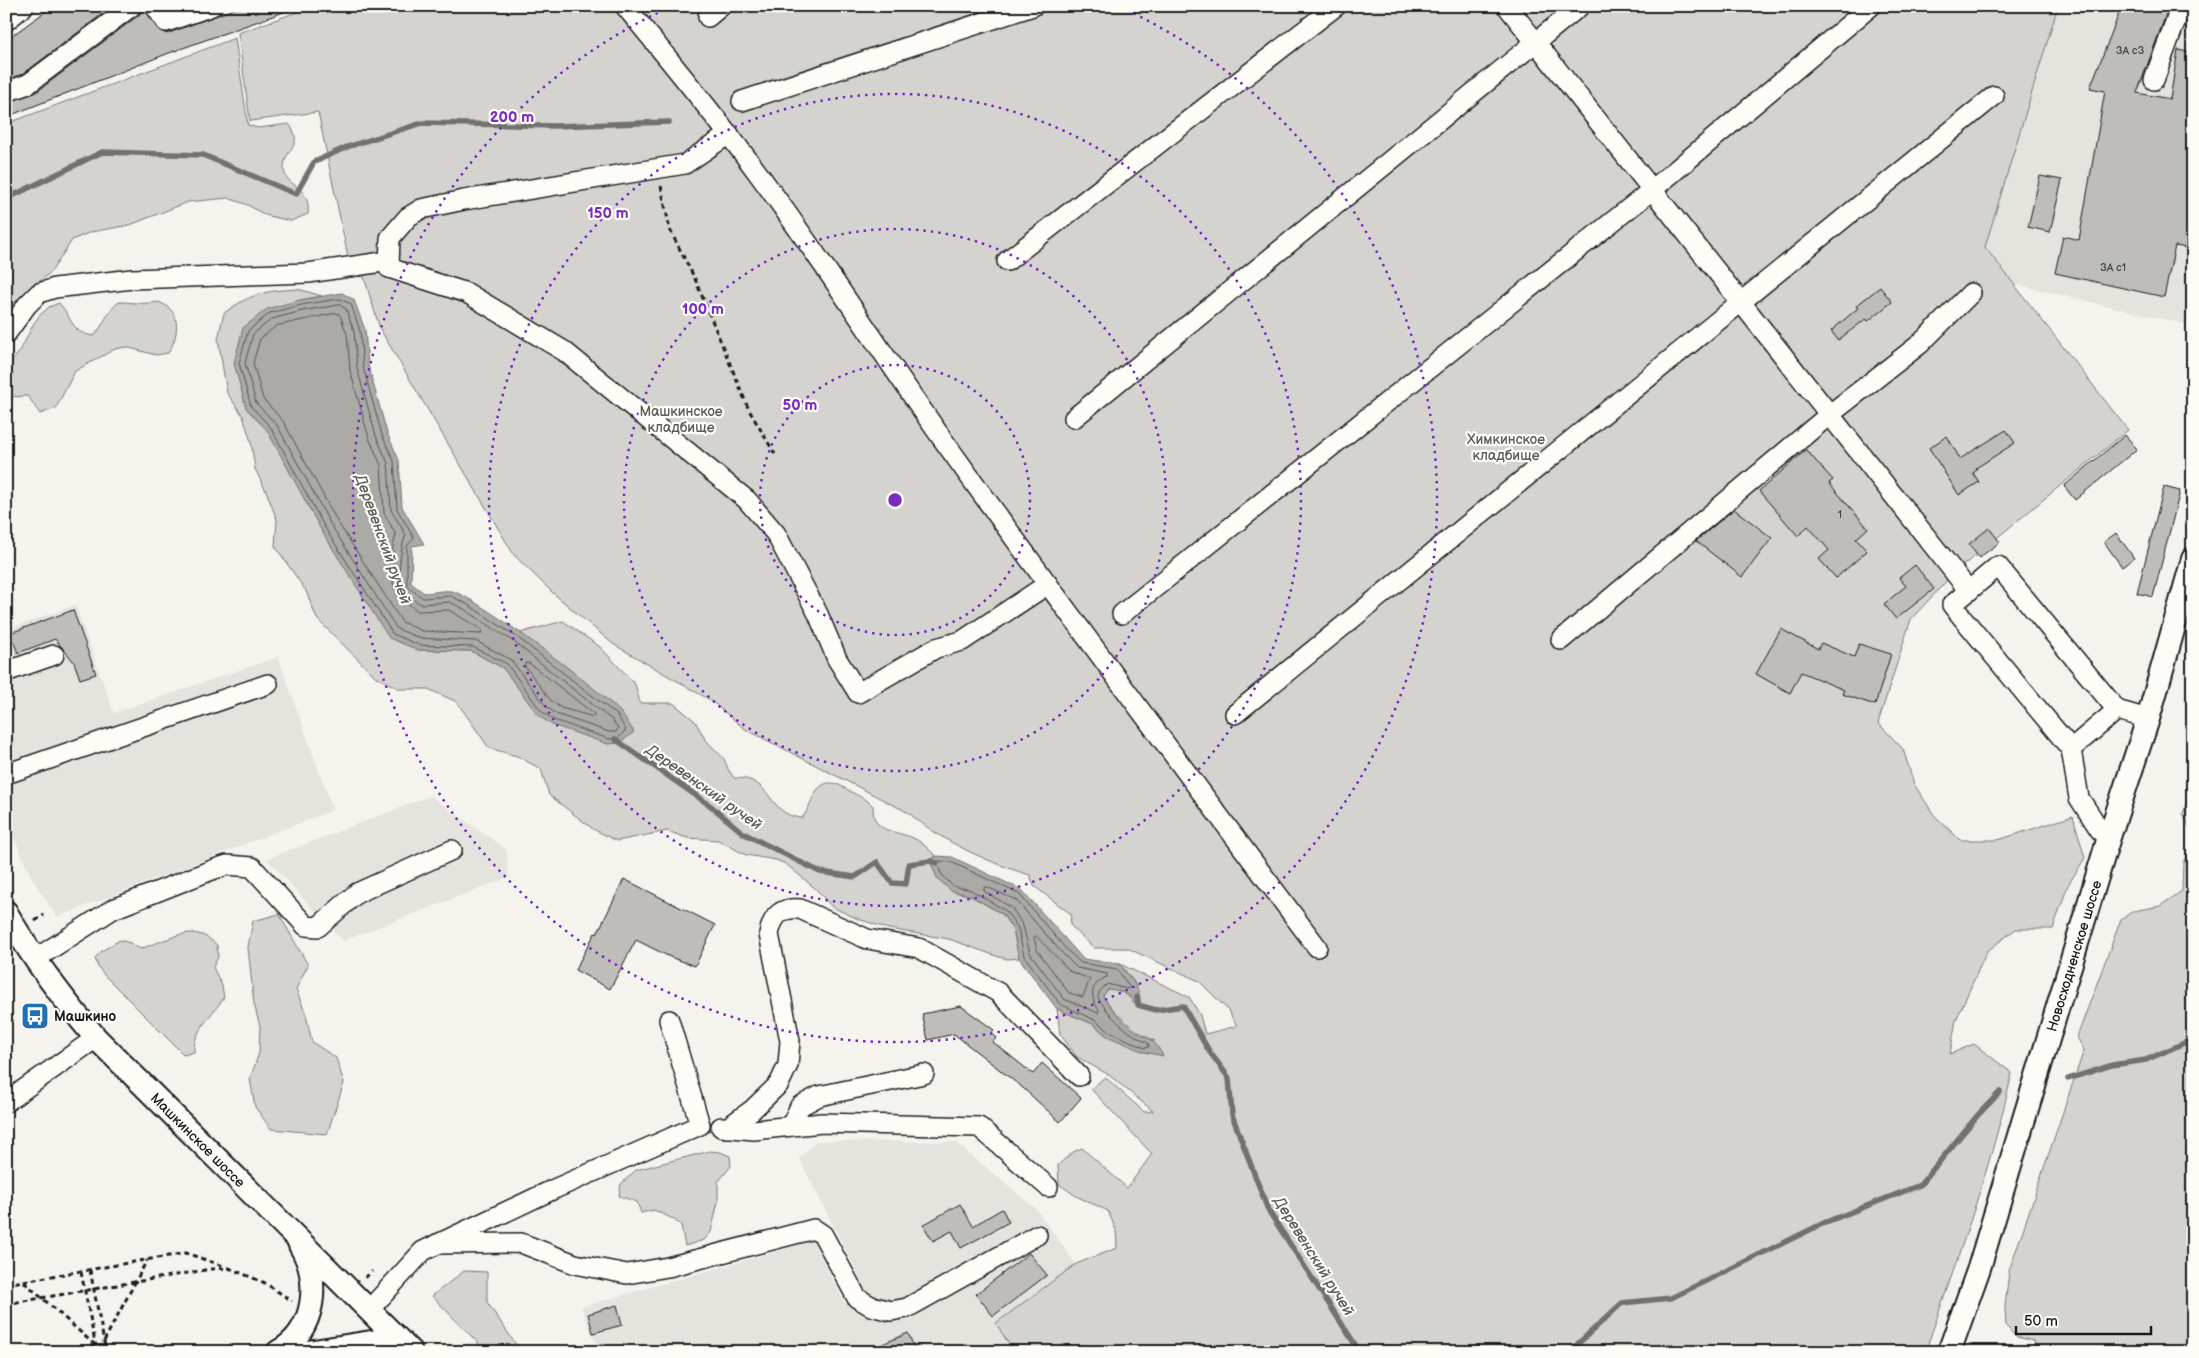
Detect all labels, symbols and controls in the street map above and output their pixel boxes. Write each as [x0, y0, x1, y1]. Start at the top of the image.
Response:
house number: 3А с3 [2116, 44, 2145, 57]
text: 200 m [490, 108, 534, 127]
text: 150 m [587, 204, 629, 223]
house number: 3А с1 [2100, 261, 2126, 274]
text: 100 m [682, 300, 724, 319]
text: 50 m [783, 396, 818, 415]
park label: Машкинское кладбище [639, 403, 723, 436]
park label: Химкинское кладбище [1467, 431, 1545, 464]
water label: Деревенский ручей [350, 471, 415, 607]
centre of rings [886, 491, 904, 509]
house number: 1 [1838, 508, 1842, 521]
water label: Деревенский ручей [641, 740, 766, 835]
street label: Новосходненское шоссе [2043, 878, 2106, 1034]
bus stop icon: Машкино [20, 1001, 50, 1031]
place label: Машкино [54, 1008, 117, 1025]
street label: Машкинское шоссе [147, 1090, 249, 1191]
water label: Деревенский ручей [1269, 1192, 1358, 1320]
scale bar [2016, 1303, 2152, 1335]
text: 50 m [2024, 1312, 2058, 1331]

